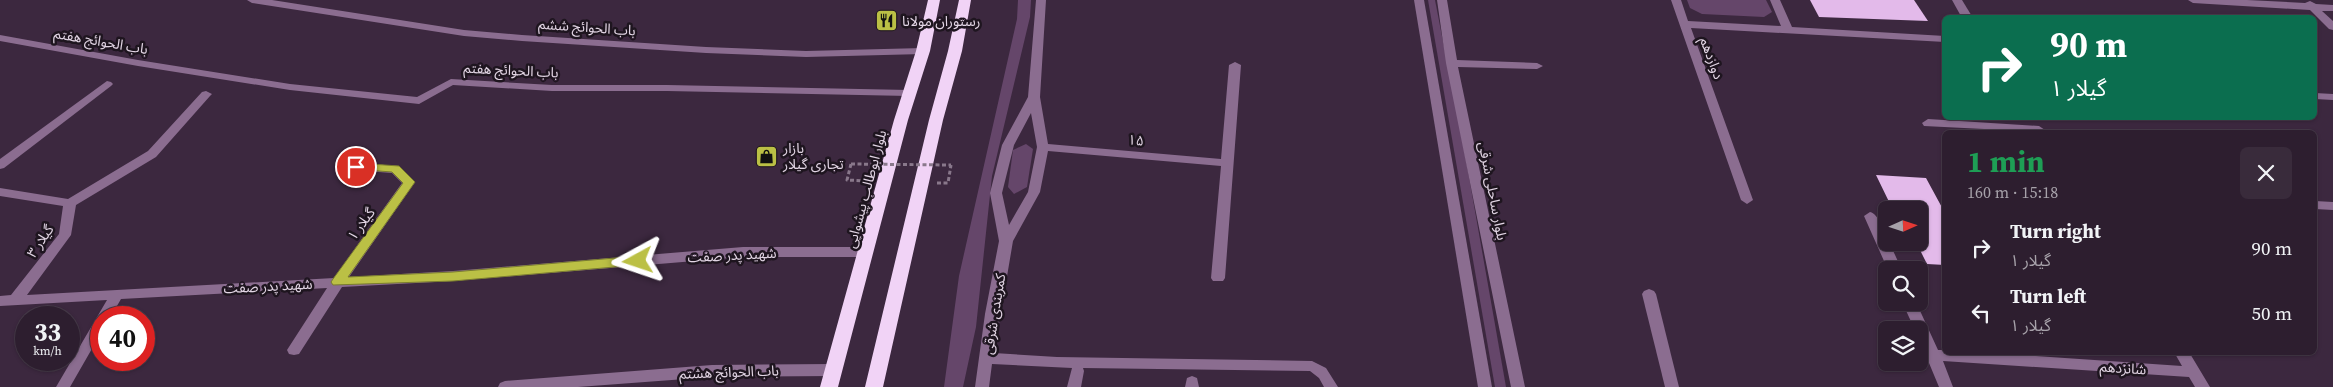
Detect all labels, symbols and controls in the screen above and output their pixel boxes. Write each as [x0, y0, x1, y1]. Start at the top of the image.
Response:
restaurant icon: رستوران مولانا [874, 9, 898, 33]
place label: رستوران مولانا [902, 11, 980, 31]
street label: باب الحوائج ششم [538, 14, 637, 41]
text: 90 m [2050, 21, 2127, 69]
street label: باب الحوائج هفتم [52, 23, 150, 60]
street label: دوازدهم [1694, 34, 1729, 83]
icon: right [1967, 35, 2032, 100]
street label: باب الحوائج هفتم [463, 58, 559, 83]
text: گیلار ۱ [2050, 73, 2106, 103]
street label: بلوار ابوطالب پیشوایی [841, 128, 892, 250]
street label: ۱۵ [1127, 129, 1145, 151]
place label: بازار تجاری گیلار [782, 138, 844, 174]
street label: بلوار ساحلی شرقی [1474, 140, 1512, 242]
text: 1 min [1967, 141, 2045, 182]
shop icon: بازار تجاری گیلار [755, 144, 779, 168]
pin [335, 146, 377, 188]
button: close [2240, 147, 2292, 199]
icon: arrive [342, 153, 370, 181]
text: 160 m · 15:18 [1967, 181, 2058, 203]
north arrow [1878, 201, 1928, 251]
map controls [1878, 201, 1928, 371]
street label: گیلار ۱ [342, 203, 380, 244]
text: Turn right [2010, 218, 2101, 244]
street label: گیلار ۳ [22, 220, 58, 261]
position arrow [611, 234, 663, 286]
icon: right [1967, 234, 1995, 262]
text: 90 m [2251, 235, 2292, 261]
street label: شهید پدر صفت [687, 243, 777, 267]
text: گیلار ۱ [2010, 249, 2051, 271]
button: search [1878, 261, 1928, 311]
street label: کمربندی شرقی [978, 272, 1010, 356]
street label: شهید پدر صفت [223, 274, 313, 298]
text: Turn left [2010, 283, 2086, 309]
icon: left [1967, 299, 1995, 327]
text: 50 m [2251, 300, 2292, 326]
speed limit sign: 40 [90, 306, 155, 371]
text: گیلار ۱ [2010, 314, 2051, 336]
text: 33 [34, 315, 61, 349]
button: layers [1878, 321, 1928, 371]
text: km/h [33, 343, 62, 359]
street label: شانزدهم [2099, 356, 2147, 381]
street label: باب الحوائج هشتم [679, 360, 780, 385]

